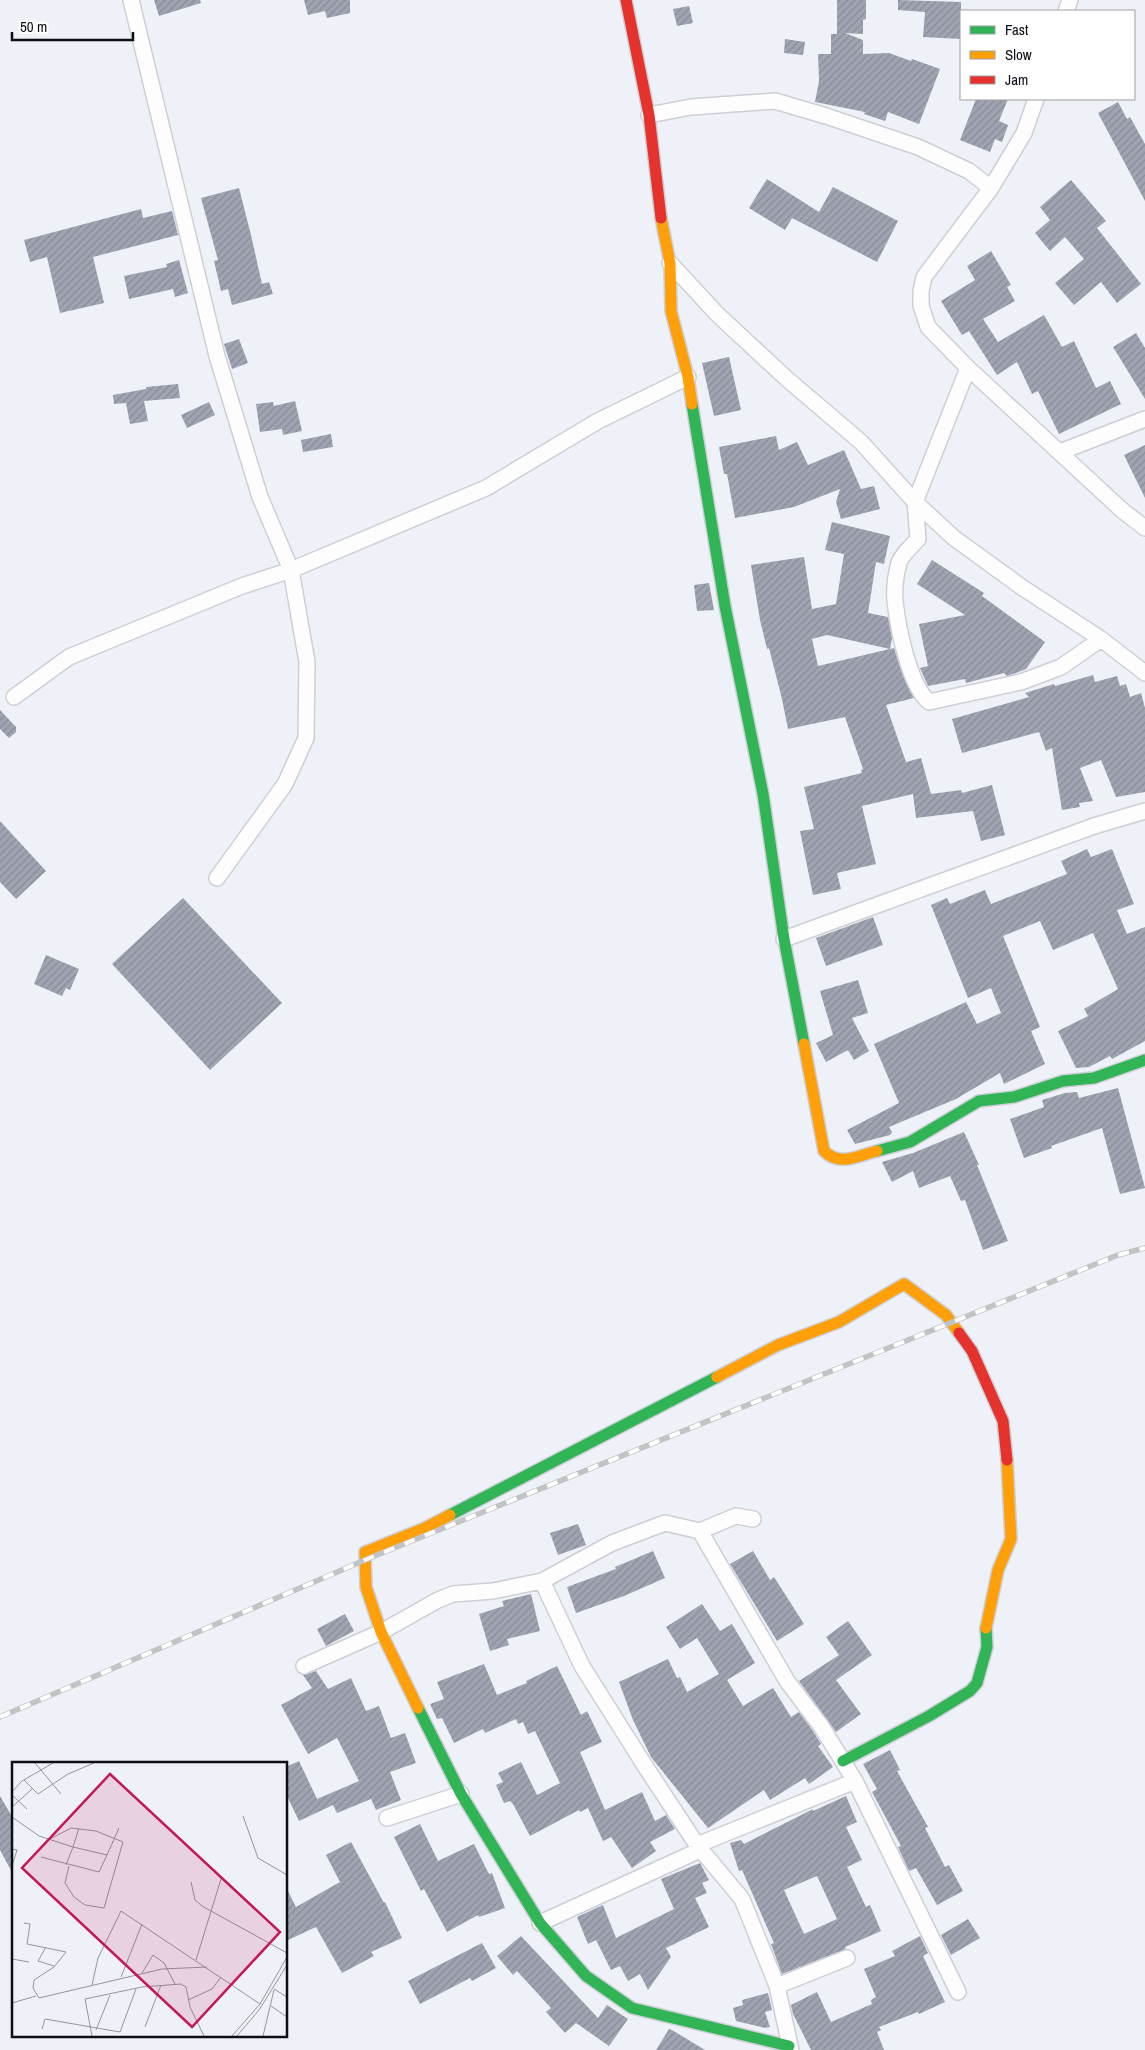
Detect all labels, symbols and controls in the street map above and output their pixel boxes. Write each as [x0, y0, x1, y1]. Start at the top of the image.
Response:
scale bar [12, 10, 134, 42]
legend [960, 10, 1135, 100]
text: 50 m [20, 16, 47, 37]
text: Fast [1005, 19, 1029, 40]
text: Slow [1005, 44, 1032, 65]
text: Jam [1005, 69, 1028, 90]
inset map [12, 1762, 288, 2038]

